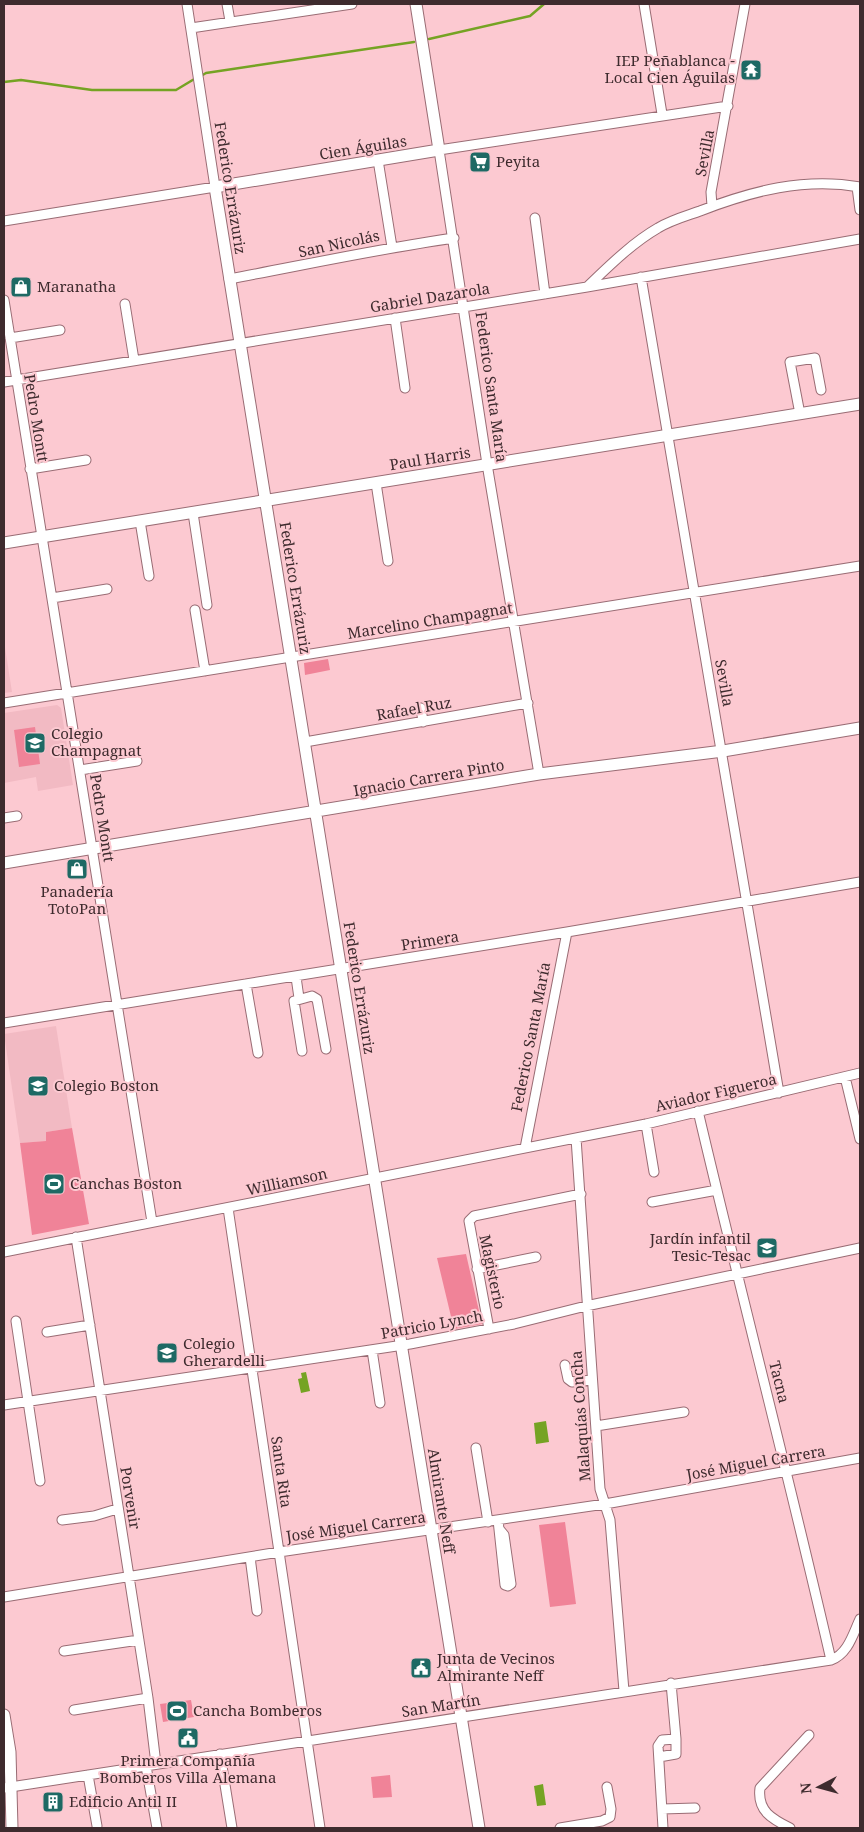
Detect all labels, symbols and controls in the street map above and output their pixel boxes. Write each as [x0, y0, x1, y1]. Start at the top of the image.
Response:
place label: IEP Peñablanca - Local Cien Águilas [604, 50, 735, 87]
temple icon: IEP Peñablanca - Local Cien Águilas [739, 58, 763, 82]
street label: Federico Errázuriz [211, 120, 251, 255]
street label: Sevilla [690, 128, 718, 178]
street label: Cien Águilas [318, 130, 408, 164]
supermarket icon: Peyita [468, 150, 492, 174]
place label: Peyita [496, 151, 540, 171]
street label: San Nicolás [296, 225, 381, 261]
shop icon: Maranatha [9, 275, 33, 299]
place label: Maranatha [37, 276, 116, 296]
street label: Gabriel Dazarola [368, 278, 491, 316]
street label: Federico Santa María [472, 310, 512, 464]
street label: Pedro Montt [20, 372, 54, 463]
street label: Paul Harris [388, 442, 472, 474]
street label: Federico Errázuriz [276, 520, 316, 655]
street label: Marcelino Champagnat [346, 597, 514, 643]
street label: Sevilla [711, 658, 739, 708]
street label: Rafael Ruz [375, 692, 453, 724]
place label: Colegio Champagnat [51, 723, 141, 760]
school or university icon: Colegio Champagnat [23, 731, 47, 755]
street label: Ignacio Carrera Pinto [352, 754, 506, 800]
street label: Pedro Montt [86, 772, 120, 863]
shop icon: Panadería TotoPan [65, 857, 89, 881]
place label: Panadería TotoPan [40, 881, 114, 918]
street label: Federico Errázuriz [340, 920, 380, 1055]
street label: Primera [399, 926, 460, 954]
street label: Federico Santa María [506, 960, 554, 1113]
street label: Aviador Figueroa [653, 1068, 778, 1116]
school or university icon: Colegio Boston [26, 1074, 50, 1098]
place label: Colegio Boston [54, 1075, 159, 1095]
street label: Williamson [244, 1163, 329, 1199]
sports icon: Canchas Boston [42, 1172, 66, 1196]
place label: Canchas Boston [70, 1173, 183, 1193]
place label: Jardín infantil Tesic-Tesac [649, 1228, 751, 1265]
street label: Magisterio [475, 1233, 511, 1311]
school or university icon: Jardín infantil Tesic-Tesac [755, 1236, 779, 1260]
street label: Patricio Lynch [379, 1305, 485, 1343]
place label: Colegio Gherardelli [183, 1333, 265, 1370]
school or university icon: Colegio Gherardelli [155, 1341, 179, 1365]
street label: Malaquías Concha [565, 1350, 595, 1482]
street label: Tacna [765, 1359, 795, 1405]
street label: Santa Rita [267, 1435, 297, 1509]
street label: José Miguel Carrera [684, 1440, 827, 1484]
street label: Almirante Neff [424, 1447, 460, 1556]
street label: Porvenir [116, 1465, 146, 1531]
street label: José Miguel Carrera [284, 1506, 427, 1546]
place label: Junta de Vecinos Almirante Neff [436, 1648, 555, 1685]
public building icon: Junta de Vecinos Almirante Neff [409, 1656, 433, 1680]
street label: San Martín [400, 1689, 482, 1721]
sports icon: Cancha Bomberos [165, 1699, 189, 1723]
place label: Cancha Bomberos [193, 1700, 322, 1720]
public building icon: Primera Compañía Bomberos Villa Alemana [176, 1726, 200, 1750]
place label: Primera Compañía Bomberos Villa Alemana [100, 1750, 276, 1787]
north arrow [794, 1762, 844, 1812]
text: N [796, 1782, 816, 1795]
building icon: Edificio Antil II [41, 1790, 65, 1814]
place label: Edificio Antil II [69, 1791, 177, 1811]

